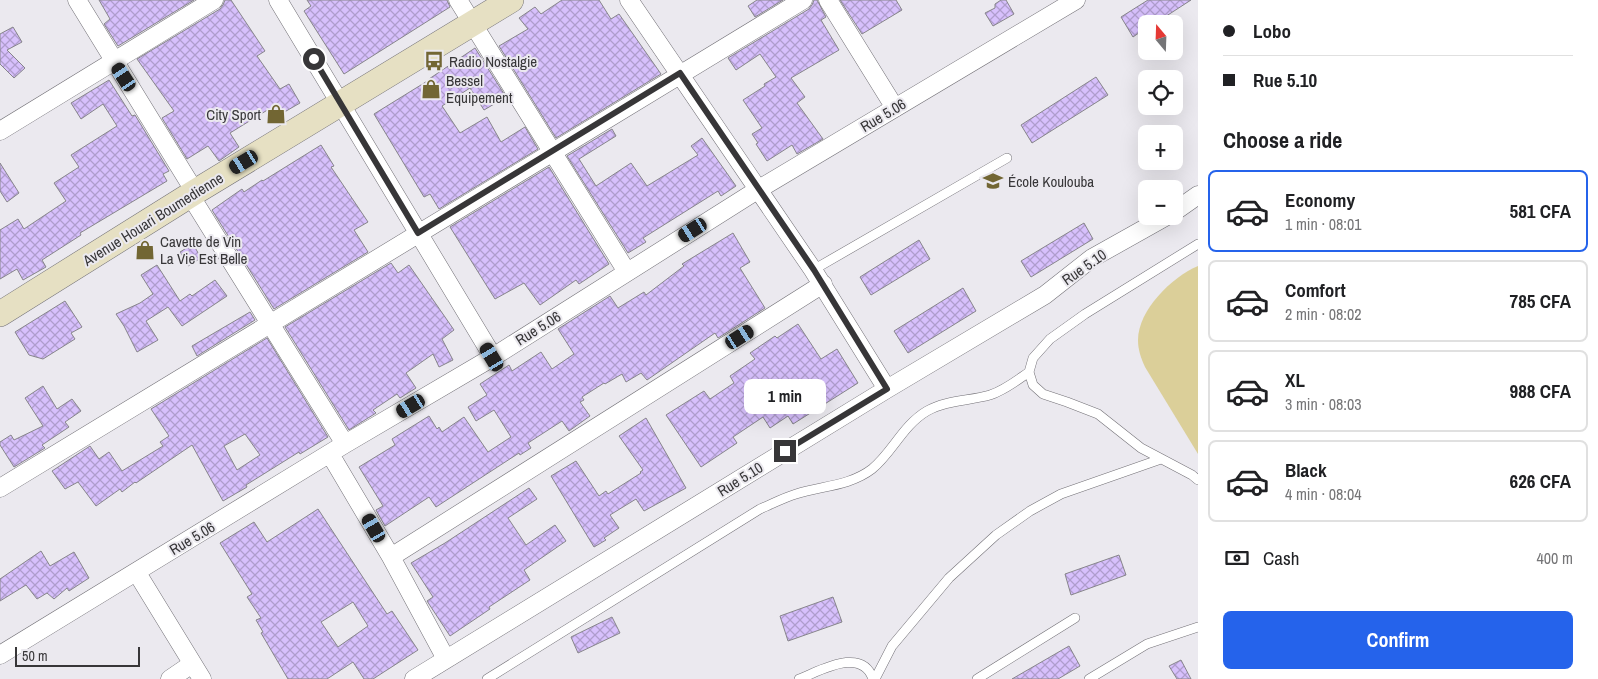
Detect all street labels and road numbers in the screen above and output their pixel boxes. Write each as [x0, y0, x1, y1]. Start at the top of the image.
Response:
street label: Rue 5.06 [856, 93, 910, 137]
street label: Avenue Houari Boumedienne [78, 167, 227, 271]
street label: Rue 5.10 [1058, 244, 1111, 290]
street label: Rue 5.06 [511, 306, 565, 350]
street label: Rue 5.10 [713, 457, 767, 501]
street label: Rue 5.06 [165, 516, 219, 560]

